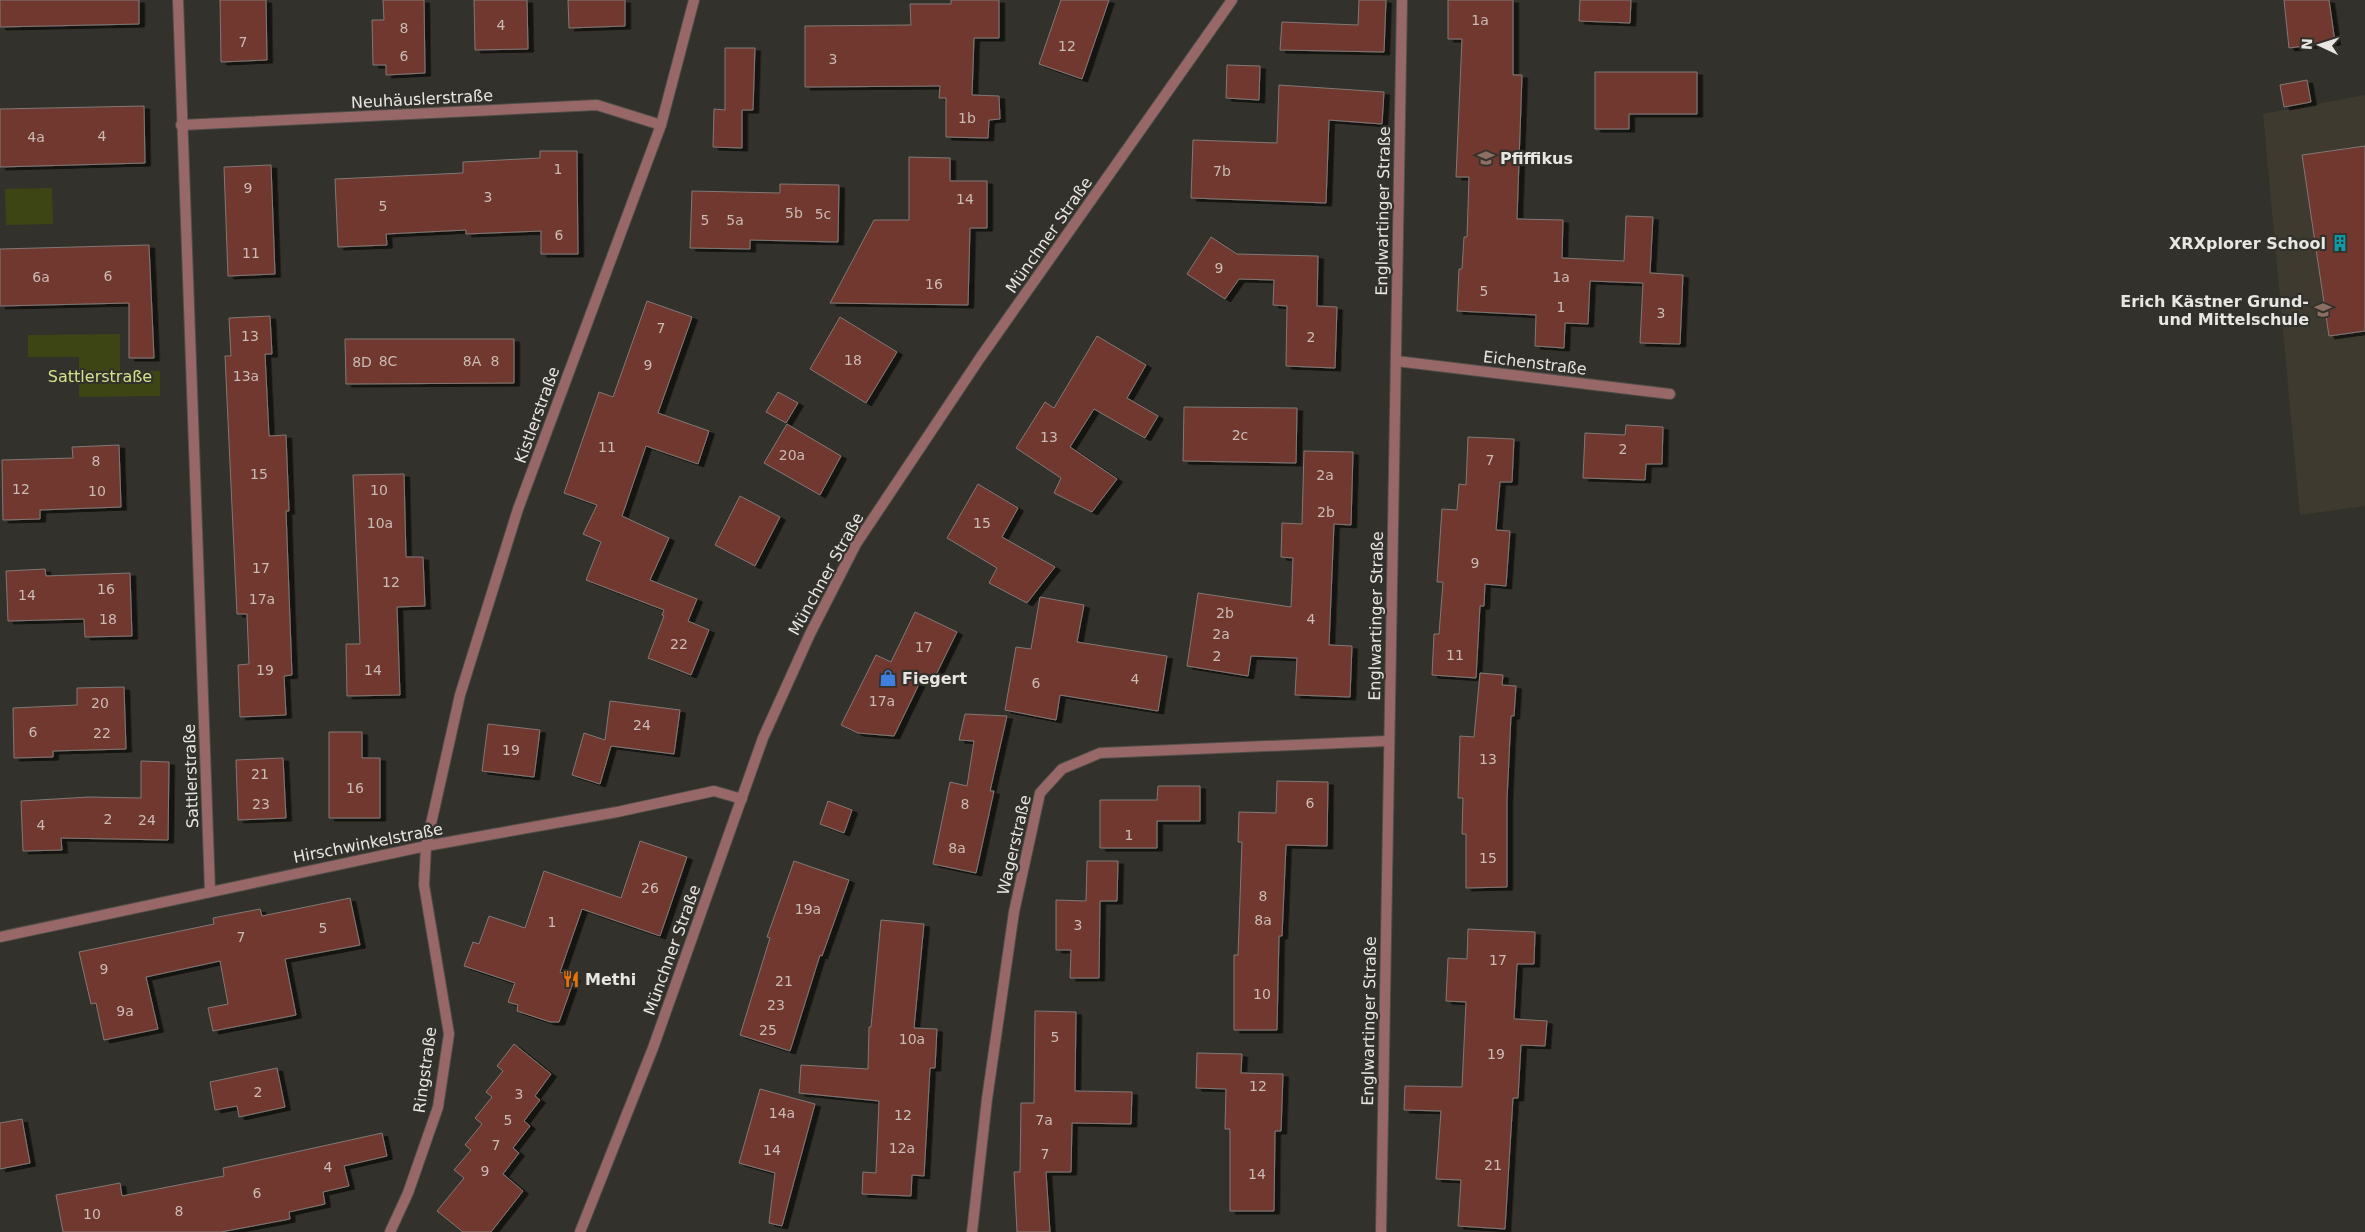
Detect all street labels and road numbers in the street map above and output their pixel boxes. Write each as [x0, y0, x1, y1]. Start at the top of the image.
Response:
street label: Neuhäuslerstraße [351, 86, 493, 112]
street label: Englwartinger Straße [1372, 126, 1394, 296]
street label: Münchner Straße [1002, 173, 1096, 297]
street label: Eichenstraße [1482, 347, 1588, 379]
street label: Kistlerstraße [511, 364, 563, 466]
street label: Münchner Straße [784, 509, 868, 639]
street label: Englwartinger Straße [1365, 531, 1387, 701]
street label: Sattlerstraße [180, 724, 202, 828]
street label: Wagerstraße [993, 793, 1035, 897]
street label: Hirschwinkelstraße [292, 819, 444, 867]
street label: Münchner Straße [640, 882, 704, 1018]
street label: Englwartinger Straße [1358, 936, 1380, 1106]
street label: Ringstraße [410, 1026, 440, 1114]

